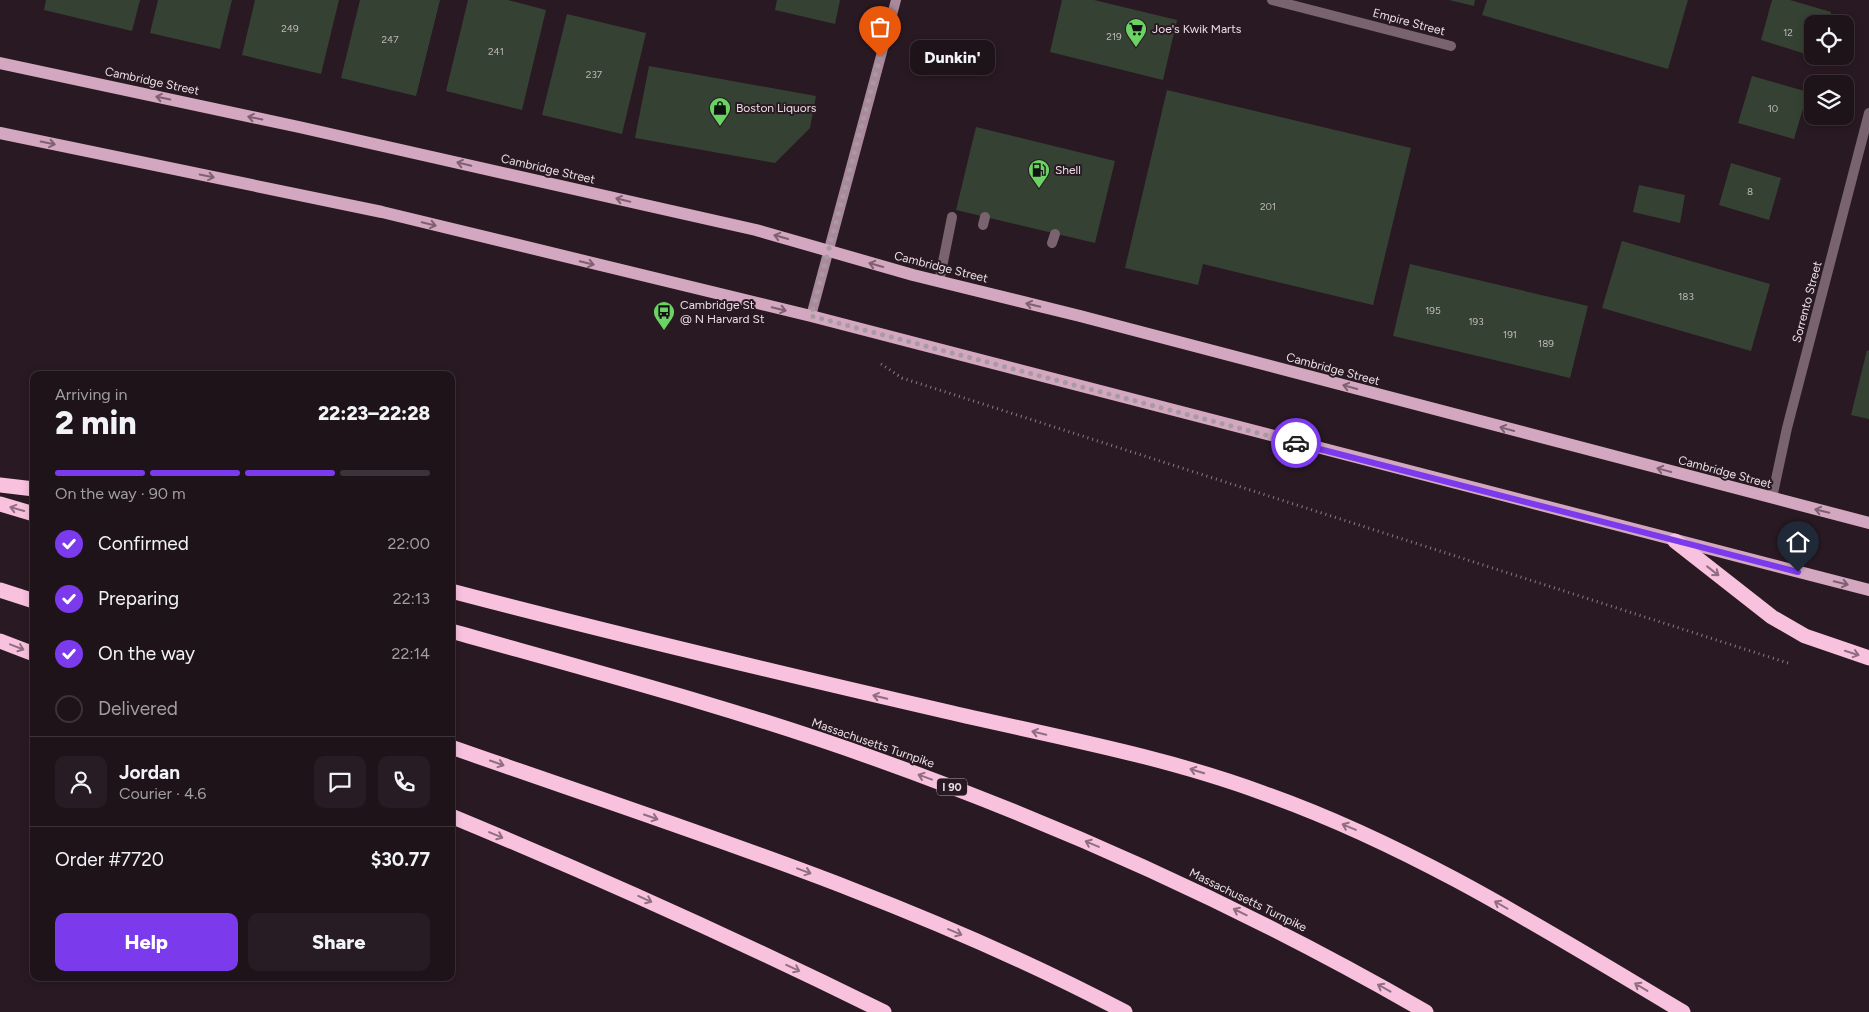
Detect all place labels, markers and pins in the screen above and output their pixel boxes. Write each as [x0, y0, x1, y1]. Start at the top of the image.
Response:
pin [859, 6, 901, 57]
supermarket icon: Joe's Kwik Marts [1124, 17, 1148, 48]
place label: Joe's Kwik Marts [1152, 22, 1242, 36]
callout: Dunkin' [910, 40, 995, 74]
shop icon: Boston Liquors [708, 96, 732, 127]
place label: Boston Liquors [736, 101, 817, 115]
fuel station icon: Shell [1027, 158, 1051, 189]
place label: Shell [1055, 163, 1081, 177]
place label: Cambridge St @ N Harvard St [680, 298, 765, 326]
bus stop icon: Cambridge St @ N Harvard St [652, 300, 676, 331]
pin [1777, 521, 1819, 572]

